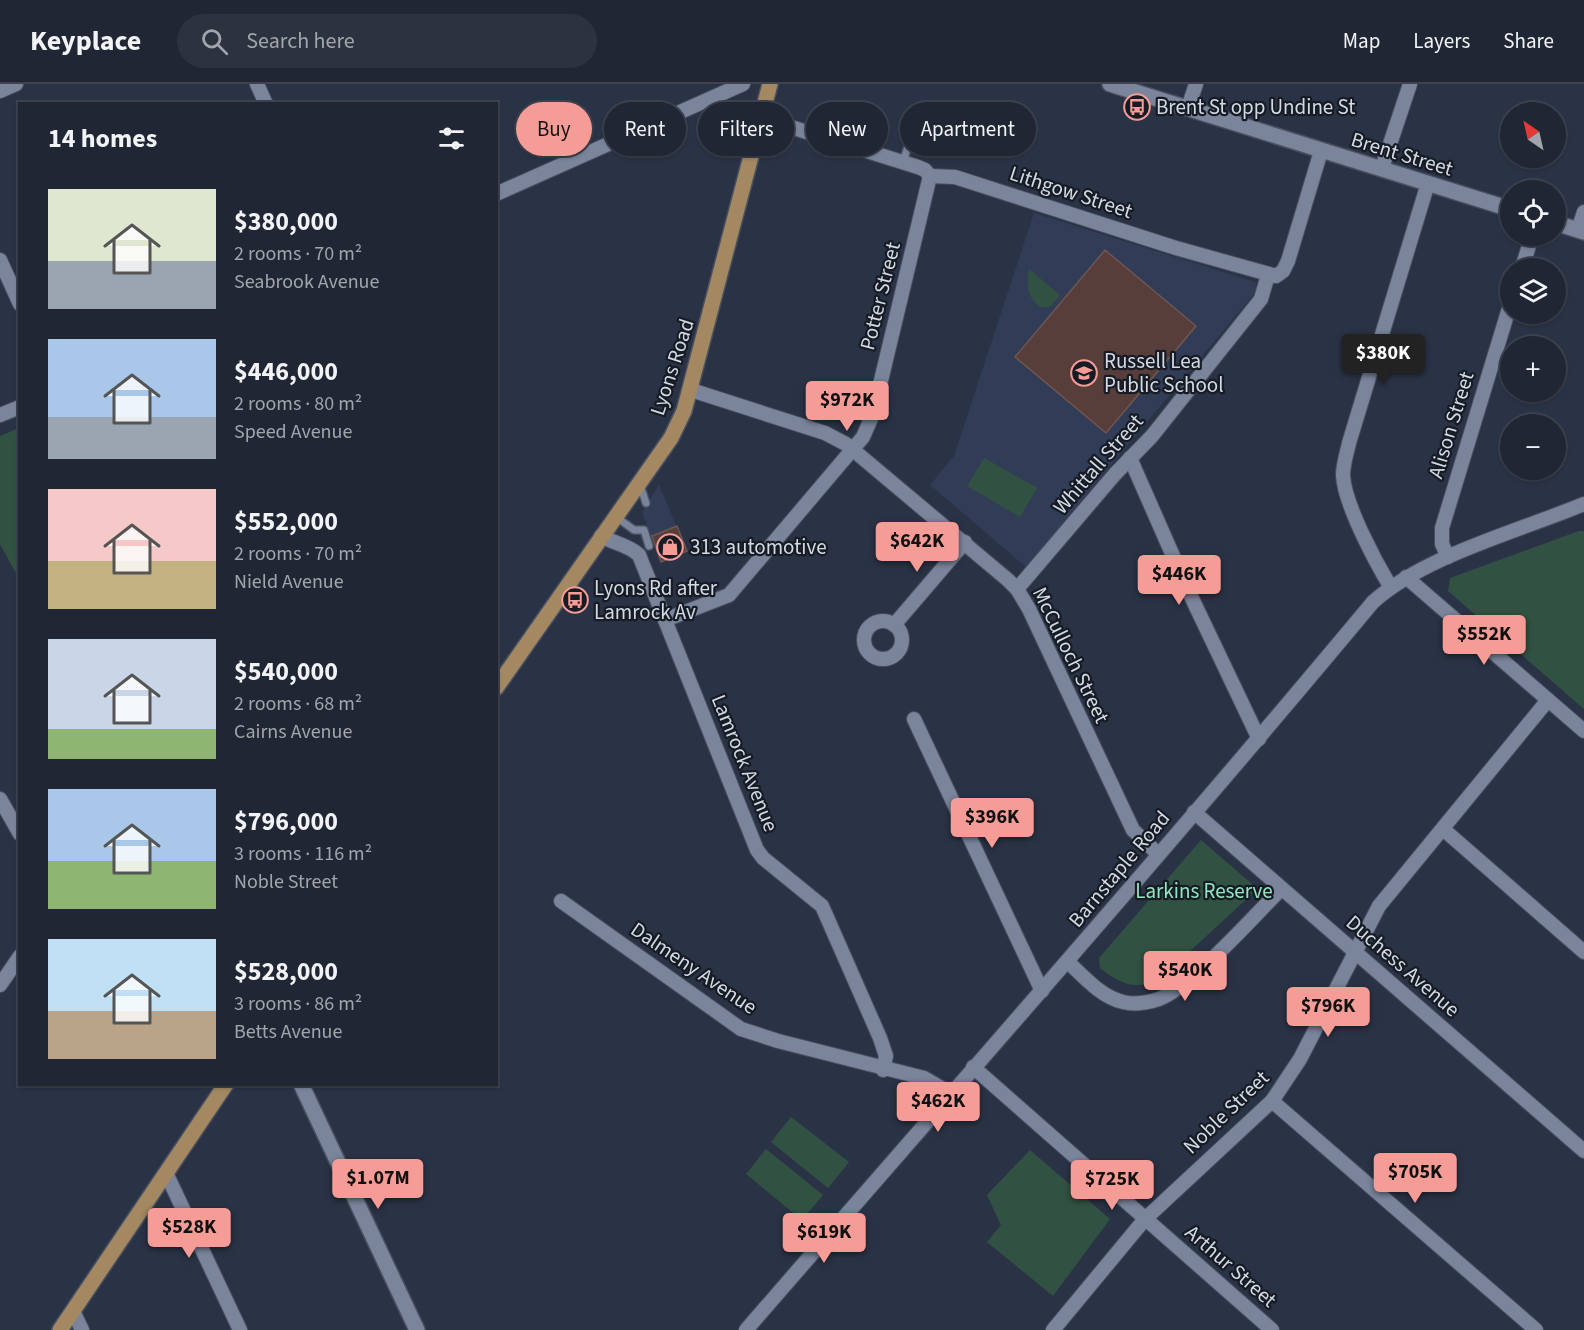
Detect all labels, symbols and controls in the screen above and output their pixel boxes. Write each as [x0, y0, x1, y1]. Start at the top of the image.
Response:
search box [177, 14, 597, 68]
text: Keyplace [30, 21, 141, 61]
icon: search [198, 25, 231, 58]
text: Search here [246, 25, 355, 57]
text: Map [1343, 26, 1380, 56]
text: Layers [1413, 26, 1470, 56]
text: Share [1503, 26, 1554, 56]
bus stop icon: Brent St opp Undine St [1122, 92, 1152, 122]
place label: Brent St opp Undine St [1156, 92, 1355, 122]
chip: Buy [516, 102, 592, 156]
chip: Rent [604, 102, 686, 156]
chip: Filters [698, 102, 794, 156]
chip: New [806, 102, 888, 156]
chip: Apartment [900, 102, 1036, 156]
north arrow [1500, 102, 1566, 168]
map controls [1500, 102, 1566, 480]
text: 14 homes [48, 120, 157, 157]
icon: filters [435, 122, 468, 155]
street label: Brent Street [1347, 124, 1457, 184]
street label: Lithgow Street [1006, 158, 1136, 226]
button: locate [1500, 180, 1566, 246]
text: $380,000 [234, 203, 338, 240]
icon: home [96, 213, 168, 285]
street label: Potter Street [852, 239, 908, 353]
text: 2 rooms · 70 m² [234, 240, 362, 268]
button: layers [1500, 258, 1566, 324]
text: Seabrook Avenue [234, 268, 379, 296]
street label: Lyons Road [642, 315, 702, 419]
pin: $380K [1341, 334, 1425, 385]
button: + [1500, 336, 1566, 402]
text: $380K [1356, 339, 1410, 367]
place label: Russell Lea Public School [1104, 346, 1224, 400]
text: $446,000 [234, 353, 338, 390]
school or university icon: Russell Lea Public School [1069, 358, 1099, 388]
icon: home [96, 363, 168, 435]
street label: Alison Street [1421, 368, 1481, 482]
pin: $972K [805, 381, 889, 432]
text: $972K [820, 386, 874, 414]
text: 2 rooms · 80 m² [234, 390, 362, 418]
street label: Whittall Street [1046, 407, 1150, 521]
button: − [1500, 414, 1566, 480]
text: Speed Avenue [234, 418, 352, 446]
text: $552,000 [234, 503, 338, 540]
icon: home [96, 513, 168, 585]
pin: $642K [875, 522, 959, 573]
text: $642K [890, 527, 944, 555]
shop icon: 313 automotive [655, 532, 685, 562]
place label: 313 automotive [690, 532, 827, 562]
text: 2 rooms · 70 m² [234, 540, 362, 568]
pin: $446K [1137, 555, 1221, 606]
text: $446K [1152, 560, 1206, 588]
text: Nield Avenue [234, 568, 344, 596]
place label: Lyons Rd after Lamrock Av [594, 573, 718, 627]
street label: McCulloch Street [1025, 582, 1117, 728]
bus stop icon: Lyons Rd after Lamrock Av [560, 585, 590, 615]
pin: $552K [1442, 615, 1526, 666]
text: $552K [1457, 620, 1511, 648]
text: $540,000 [234, 653, 338, 690]
icon: home [96, 663, 168, 735]
text: 2 rooms · 68 m² [234, 690, 362, 718]
street label: Lamrock Avenue [704, 690, 786, 836]
text: Cairns Avenue [234, 718, 352, 746]
pin: $396K [950, 798, 1034, 849]
text: $796,000 [234, 803, 338, 840]
text: $396K [965, 803, 1019, 831]
street label: Barnstaple Road [1061, 804, 1177, 934]
icon: home [96, 813, 168, 885]
text: 3 rooms · 116 m² [234, 840, 372, 868]
text: Noble Street [234, 868, 338, 896]
park label: Larkins Reserve [1135, 876, 1273, 906]
street label: Duchess Avenue [1339, 908, 1467, 1024]
street label: Dalmeny Avenue [625, 914, 763, 1022]
pin: $540K [1143, 951, 1227, 1002]
text: $528,000 [234, 953, 338, 990]
text: $540K [1158, 956, 1212, 984]
icon: home [96, 963, 168, 1035]
pin: $796K [1286, 987, 1370, 1038]
text: 3 rooms · 86 m² [234, 990, 362, 1018]
text: $796K [1301, 992, 1355, 1020]
text: Betts Avenue [234, 1018, 342, 1046]
street label: Noble Street [1176, 1063, 1276, 1161]
pin: $462K [896, 1082, 980, 1133]
text: $462K [911, 1087, 965, 1115]
pin: $705K [1373, 1153, 1457, 1204]
text: $705K [1388, 1158, 1442, 1186]
pin: $1.07M [329, 1159, 427, 1210]
pin: $725K [1070, 1160, 1154, 1211]
text: $1.07M [346, 1164, 410, 1192]
text: $725K [1085, 1165, 1139, 1193]
pin: $528K [147, 1208, 231, 1259]
text: $528K [162, 1213, 216, 1241]
pin: $619K [782, 1213, 866, 1264]
text: $619K [797, 1218, 851, 1246]
street label: Arthur Street [1179, 1218, 1283, 1314]

